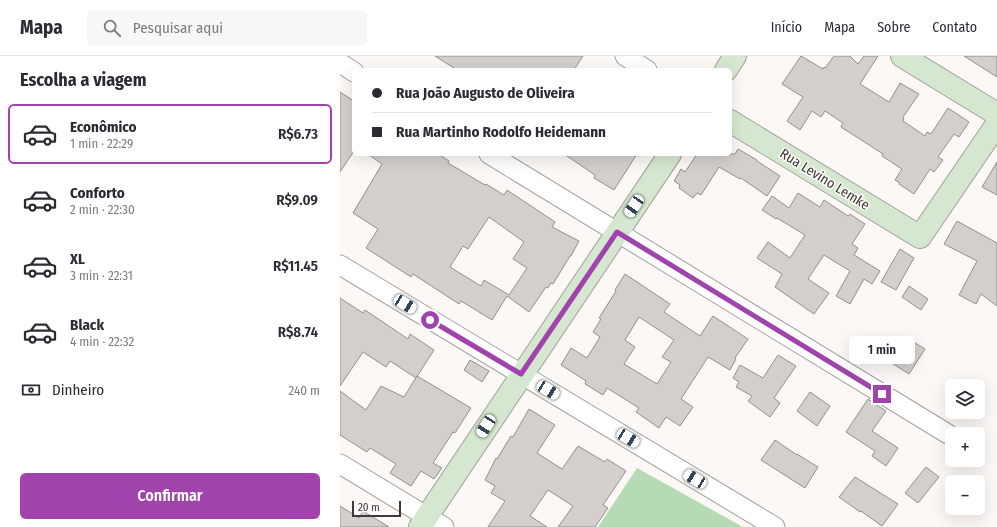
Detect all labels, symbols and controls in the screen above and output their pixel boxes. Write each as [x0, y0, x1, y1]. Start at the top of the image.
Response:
search box [87, 10, 367, 46]
text: Mapa [20, 16, 63, 39]
icon: search [101, 17, 123, 39]
text: Pesquisar aqui [133, 19, 223, 37]
text: Início [771, 19, 802, 36]
text: Mapa [824, 19, 855, 36]
text: Sobre [877, 19, 910, 36]
text: Contato [932, 19, 977, 36]
text: Escolha a viagem [20, 69, 146, 91]
text: Rua João Augusto de Oliveira [396, 84, 575, 102]
icon: car [22, 116, 58, 152]
text: Econômico [70, 118, 137, 136]
text: Rua Martinho Rodolfo Heidemann [396, 123, 606, 141]
text: R$6.73 [278, 125, 318, 143]
text: 1 min · 22:29 [70, 136, 133, 151]
street label: Rua Levino Lemke [777, 145, 873, 214]
icon: car [22, 182, 58, 218]
text: Conforto [70, 184, 125, 202]
text: R$9.09 [276, 191, 318, 209]
car [622, 193, 646, 219]
text: 2 min · 22:30 [70, 202, 135, 217]
icon: car [22, 248, 58, 284]
text: XL [70, 250, 85, 268]
text: R$11.45 [273, 257, 318, 275]
text: 3 min · 22:31 [70, 268, 133, 283]
car [392, 293, 418, 315]
route start [421, 311, 439, 329]
icon: car [22, 314, 58, 350]
text: Black [70, 316, 104, 334]
text: R$8.74 [278, 323, 318, 341]
text: 4 min · 22:32 [70, 334, 134, 349]
callout: 1 min [849, 336, 915, 364]
text: 1 min [868, 342, 896, 357]
icon: cash [20, 379, 42, 401]
car [535, 379, 561, 401]
map controls [945, 379, 985, 515]
button: layers [945, 379, 985, 419]
text: Dinheiro [52, 381, 104, 399]
text: 240 m [288, 383, 320, 398]
route end [873, 385, 891, 403]
car [474, 413, 498, 439]
car [615, 427, 641, 449]
button: + [945, 427, 985, 467]
car [682, 468, 708, 490]
button: Confirmar [20, 473, 320, 519]
button: − [945, 475, 985, 515]
scale bar [352, 499, 401, 518]
text: 20 m [358, 501, 380, 514]

